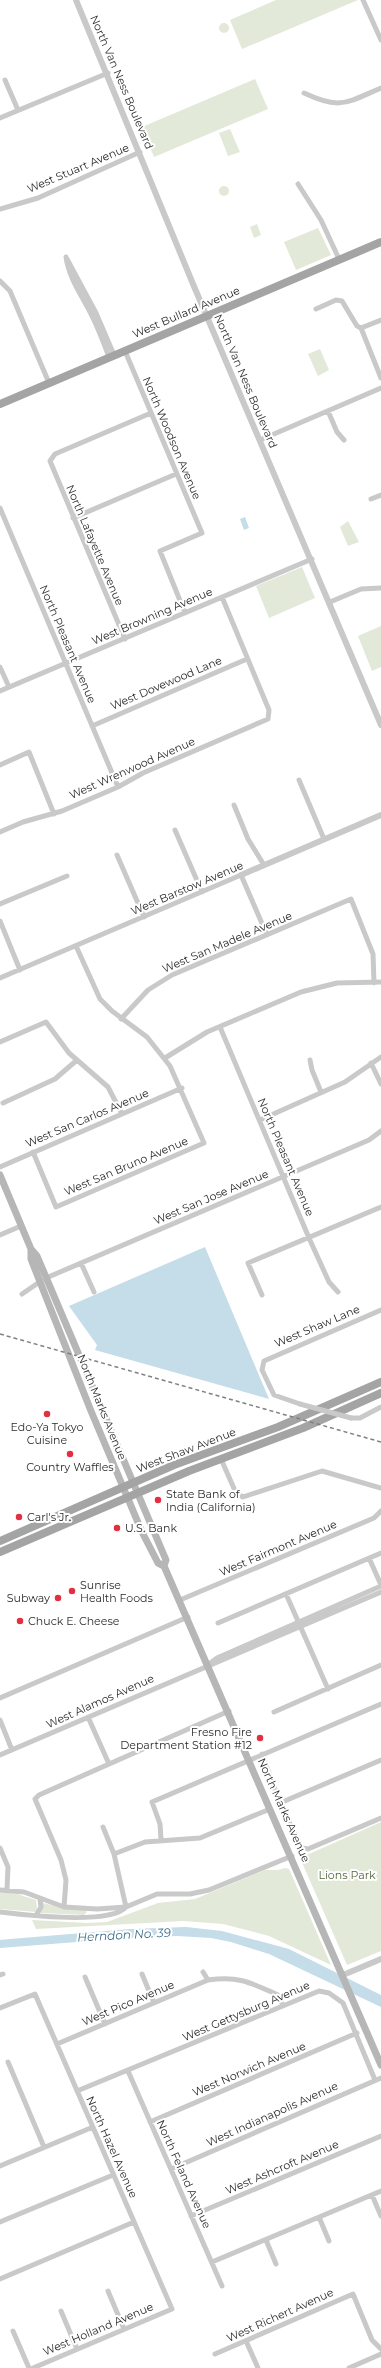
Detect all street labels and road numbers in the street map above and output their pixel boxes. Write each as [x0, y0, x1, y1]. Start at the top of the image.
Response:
street label: North Van Ness Boulevard [87, 13, 157, 151]
street label: West Stuart Avenue [25, 140, 131, 196]
street label: West Bullard Avenue [130, 283, 242, 341]
street label: North Van Ness Boulevard [211, 312, 281, 450]
street label: North Woodson Avenue [140, 374, 204, 502]
street label: North Lafayette Avenue [63, 482, 127, 608]
street label: North Pleasant Avenue [37, 583, 99, 706]
street label: West Browning Avenue [90, 584, 215, 648]
street label: West Dovewood Lane [108, 653, 224, 713]
street label: West Wrenwood Avenue [67, 734, 197, 802]
street label: West Barstow Avenue [129, 858, 246, 918]
street label: West San Madele Avenue [160, 908, 294, 976]
street label: West San Carlos Avenue [23, 1085, 151, 1150]
street label: North Pleasant Avenue [255, 1096, 317, 1219]
street label: West San Bruno Avenue [62, 1133, 190, 1199]
street label: West San Jose Avenue [151, 1166, 271, 1228]
street label: West Shaw Lane [272, 1302, 362, 1350]
street label: North Marks Avenue [74, 1352, 130, 1462]
street label: West Shaw Avenue [134, 1424, 238, 1475]
street label: West Fairmont Avenue [217, 1517, 339, 1579]
street label: West Alamos Avenue [44, 1671, 156, 1731]
street label: North Marks Avenue [255, 1756, 313, 1865]
street label: West Pico Avenue [80, 1977, 177, 2029]
street label: West Gettysburg Avenue [180, 1978, 312, 2044]
street label: West Norwich Avenue [190, 2039, 308, 2099]
street label: West Indianapolis Avenue [204, 2078, 340, 2149]
street label: North Hazel Avenue [83, 2094, 141, 2200]
street label: North Feland Avenue [154, 2118, 214, 2231]
street label: West Ashcroft Avenue [223, 2137, 341, 2197]
street label: West Richert Avenue [224, 2285, 336, 2345]
street label: West Holland Avenue [41, 2299, 156, 2359]

